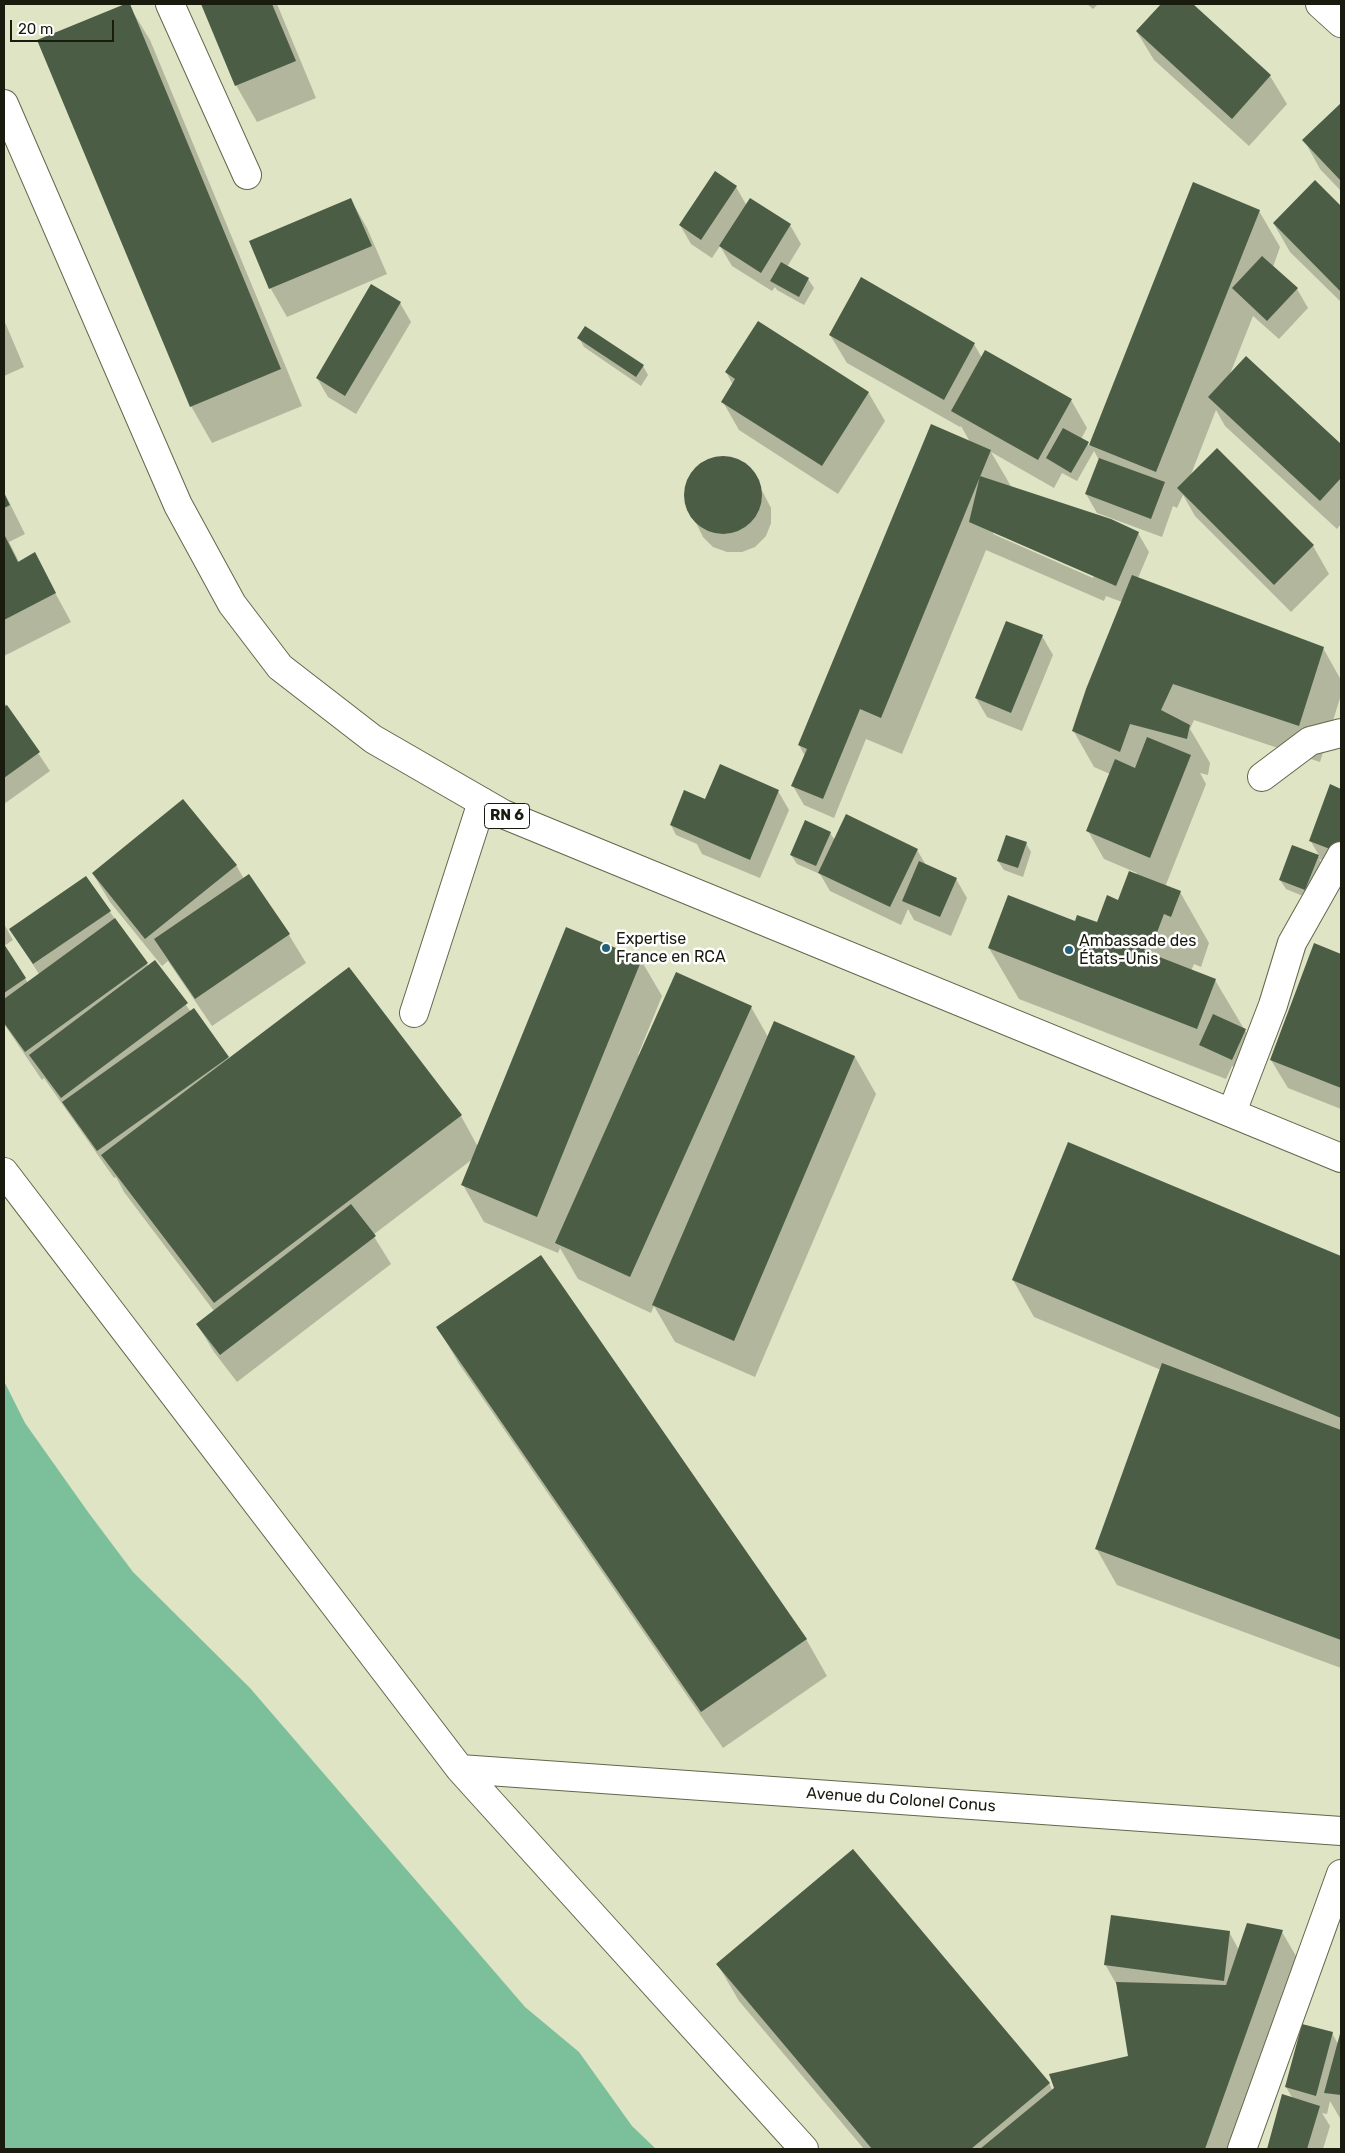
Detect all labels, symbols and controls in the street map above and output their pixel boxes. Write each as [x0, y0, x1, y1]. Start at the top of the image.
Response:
scale bar [12, 10, 116, 42]
text: 20 m [18, 20, 53, 38]
road number: RN 6 [484, 804, 530, 828]
place label: Expertise France en RCA [616, 929, 726, 967]
place label: Ambassade des États-Unis [1079, 931, 1196, 969]
marker: Expertise France en RCA [600, 942, 612, 954]
marker: Ambassade des États-Unis [1063, 944, 1075, 956]
street label: Avenue du Colonel Conus [806, 1784, 996, 1816]

